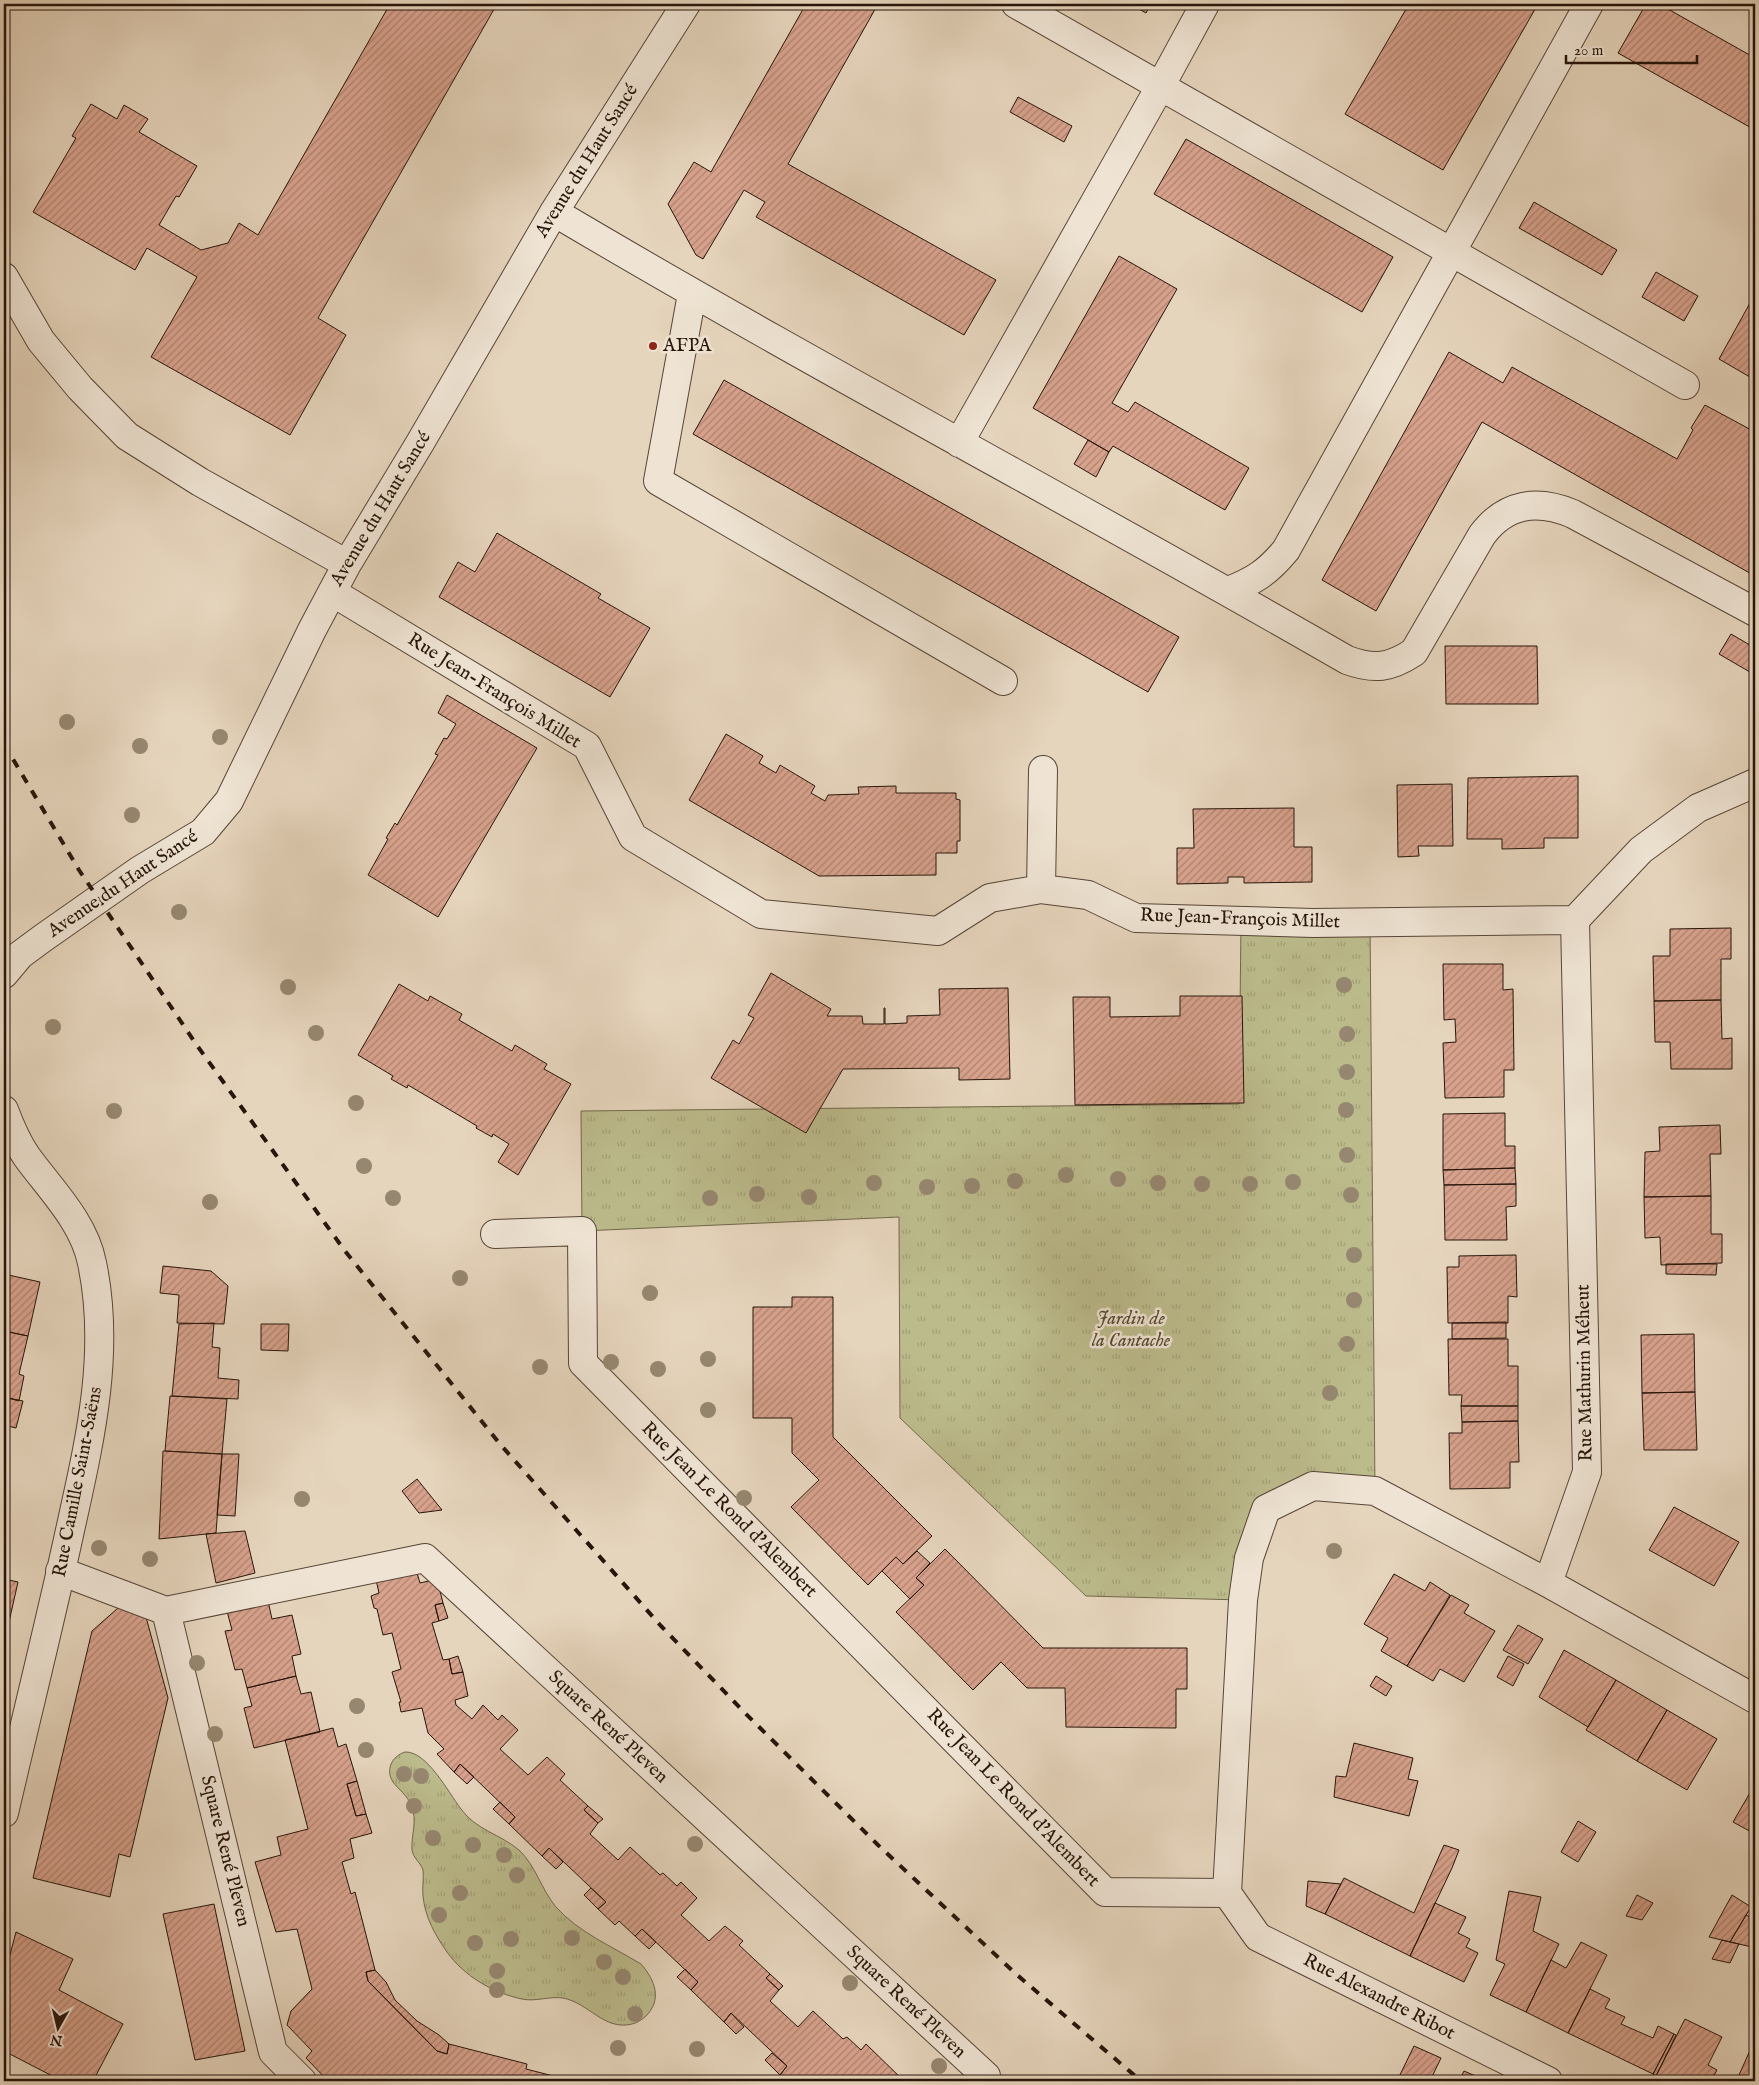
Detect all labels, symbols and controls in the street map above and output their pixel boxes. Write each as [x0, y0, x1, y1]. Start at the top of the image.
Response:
scale bar [1566, 32, 1698, 64]
text: 20 m [1574, 41, 1604, 60]
street label: Avenue du Haut Sancé [530, 80, 644, 243]
place label: AFPA [662, 334, 712, 358]
marker: AFPA [647, 340, 659, 352]
street label: Avenue du Haut Sancé [325, 427, 437, 592]
street label: Rue Jean-François Millet [403, 628, 586, 754]
street label: Avenue du Haut Sancé [42, 825, 203, 944]
street label: Rue Jean-François Millet [1140, 904, 1341, 935]
street label: Rue Mathurin Méheut [1571, 1284, 1599, 1462]
park label: Jardin de la Cantache [1092, 1307, 1171, 1353]
street label: Rue Camille Saint-Saëns [48, 1385, 108, 1579]
street label: Rue Jean Le Rond d'Alembert [636, 1417, 822, 1603]
street label: Square René Pleven [543, 1665, 673, 1789]
street label: Rue Jean Le Rond d'Alembert [921, 1704, 1105, 1893]
street label: Square René Pleven [195, 1773, 255, 1929]
street label: Square René Pleven [841, 1940, 971, 2064]
street label: Rue Alexandre Ribot [1299, 1948, 1460, 2046]
north arrow [32, 2002, 82, 2052]
text: N [49, 2030, 65, 2050]

